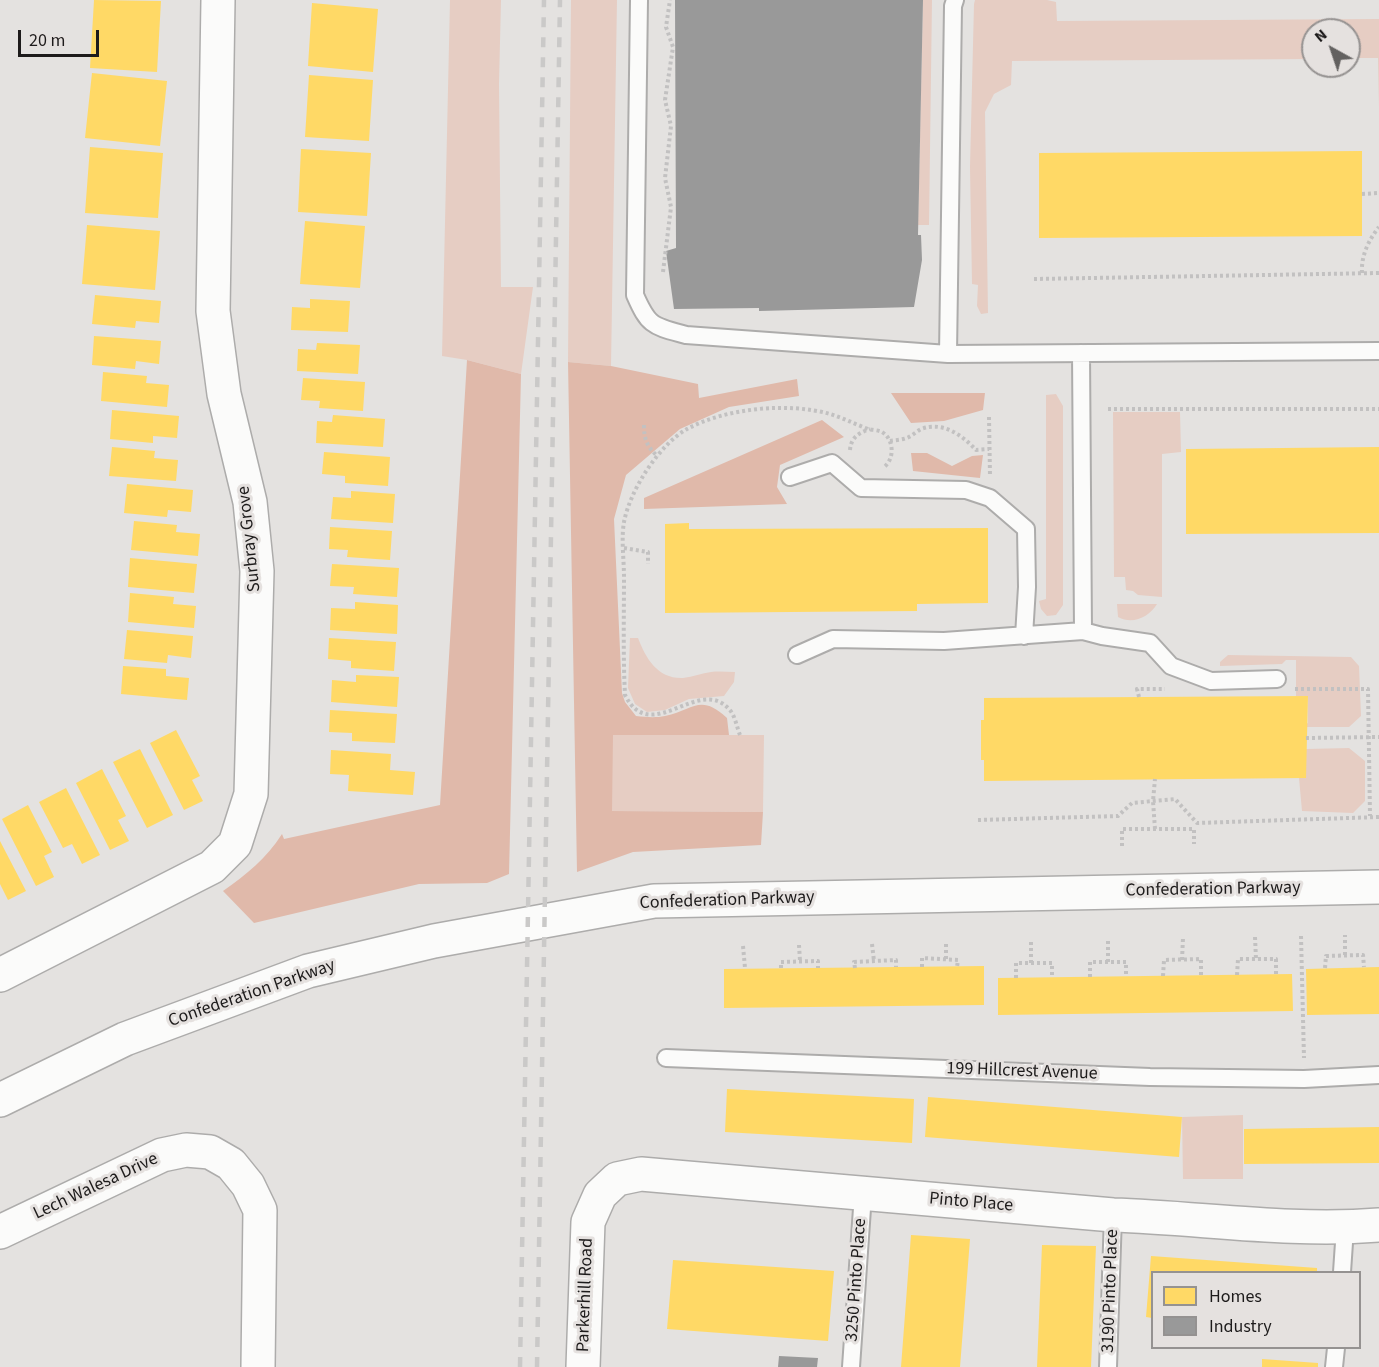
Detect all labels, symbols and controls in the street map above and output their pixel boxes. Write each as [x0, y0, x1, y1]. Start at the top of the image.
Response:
scale bar [21, 18, 102, 56]
north arrow [1301, 18, 1361, 78]
text: N [1310, 24, 1332, 48]
text: 20 m [29, 28, 65, 53]
street label: Surbray Grove [234, 485, 266, 593]
street label: Confederation Parkway [1125, 878, 1301, 902]
street label: Confederation Parkway [639, 887, 815, 915]
street label: Confederation Parkway [166, 955, 338, 1033]
street label: 199 Hillcrest Avenue [946, 1059, 1098, 1085]
street label: Lech Walesa Drive [30, 1149, 162, 1225]
street label: Pinto Place [928, 1189, 1014, 1217]
street label: 3250 Pinto Place [842, 1218, 872, 1342]
street label: 3190 Pinto Place [1098, 1229, 1124, 1353]
street label: Parkerhill Road [573, 1238, 599, 1352]
legend [1151, 1271, 1361, 1349]
text: Homes [1209, 1284, 1262, 1309]
text: Industry [1209, 1314, 1272, 1339]

